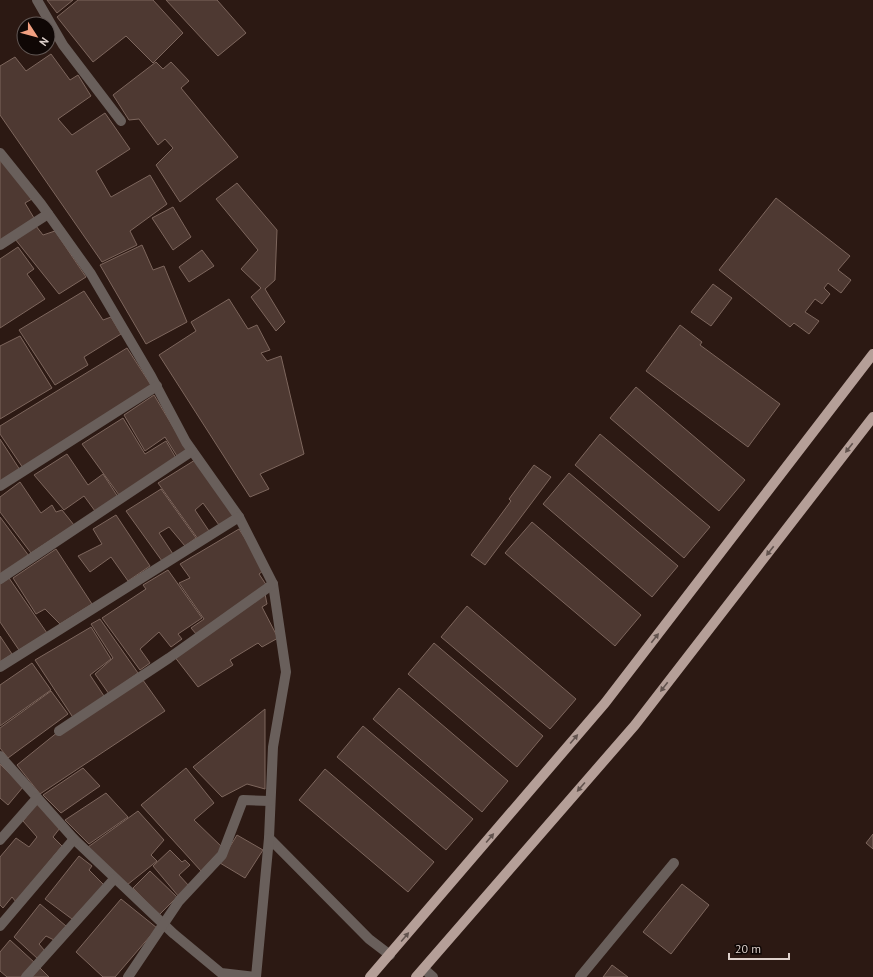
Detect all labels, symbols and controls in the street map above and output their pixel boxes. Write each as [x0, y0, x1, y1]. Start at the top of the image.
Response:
north arrow [16, 16, 56, 56]
text: N [36, 35, 52, 49]
one-way arrow [845, 443, 853, 454]
one-way arrow [765, 545, 774, 556]
one-way arrow [651, 632, 659, 643]
one-way arrow [661, 682, 669, 692]
one-way arrow [569, 734, 578, 745]
one-way arrow [577, 782, 586, 792]
one-way arrow [485, 833, 494, 844]
one-way arrow [401, 932, 410, 943]
scale bar [729, 935, 789, 961]
text: 20 m [735, 941, 761, 956]

